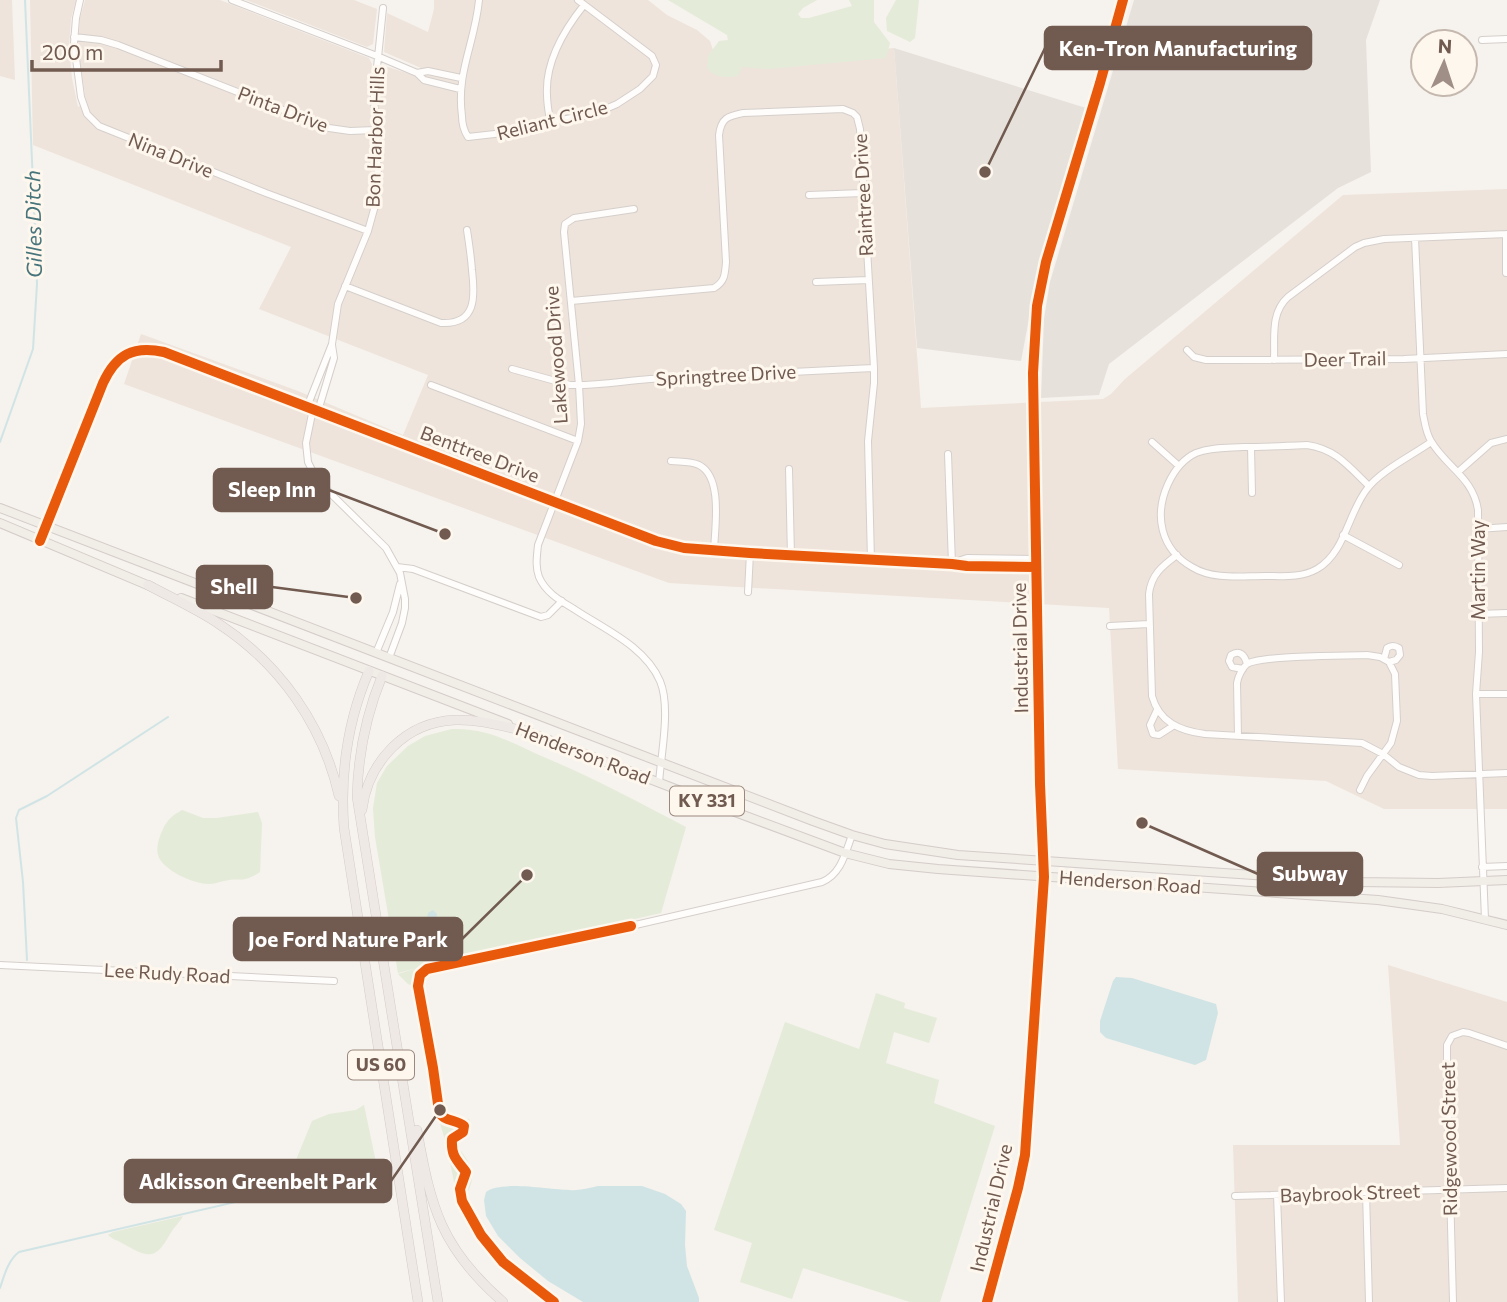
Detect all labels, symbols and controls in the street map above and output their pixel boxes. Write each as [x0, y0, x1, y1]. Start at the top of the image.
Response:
callout: Ken-Tron Manufacturing [1045, 27, 1311, 69]
scale bar [32, 28, 220, 72]
north arrow [1409, 28, 1479, 98]
text: N [1437, 34, 1453, 57]
text: Ken-Tron Manufacturing [1059, 35, 1298, 60]
text: 200 m [42, 39, 103, 64]
street label: Bon Harbor Hills [361, 66, 388, 208]
street label: Pinta Drive [235, 81, 332, 136]
street label: Reliant Circle [494, 95, 610, 144]
street label: Nina Drive [125, 127, 217, 182]
street label: Raintree Drive [848, 133, 877, 257]
water label: Gilles Ditch [19, 170, 46, 278]
street label: Lakewood Drive [539, 285, 572, 425]
street label: Deer Trail [1303, 346, 1387, 371]
street label: Springtree Drive [655, 359, 797, 390]
street label: Benttree Drive [417, 420, 543, 487]
callout: Sleep Inn [214, 469, 329, 511]
text: Sleep Inn [228, 476, 316, 501]
street label: Martin Way [1466, 520, 1489, 620]
callout: Shell [197, 566, 272, 608]
text: Shell [210, 573, 258, 598]
street label: Industrial Drive [1007, 582, 1032, 714]
street label: Henderson Road [513, 716, 654, 789]
road number: KY 331 [670, 786, 744, 816]
callout: Subway [1258, 853, 1362, 895]
text: Subway [1272, 860, 1349, 885]
street label: Henderson Road [1058, 865, 1202, 898]
callout: Joe Ford Nature Park [234, 918, 462, 960]
text: Joe Ford Nature Park [248, 926, 448, 951]
street label: Lee Rudy Road [103, 958, 231, 987]
road number: US 60 [348, 1050, 414, 1080]
street label: Ridgewood Street [1436, 1061, 1461, 1216]
street label: Industrial Drive [965, 1142, 1016, 1274]
callout: Adkisson Greenbelt Park [125, 1160, 391, 1202]
text: Adkisson Greenbelt Park [139, 1168, 377, 1193]
street label: Baybrook Street [1279, 1179, 1421, 1206]

